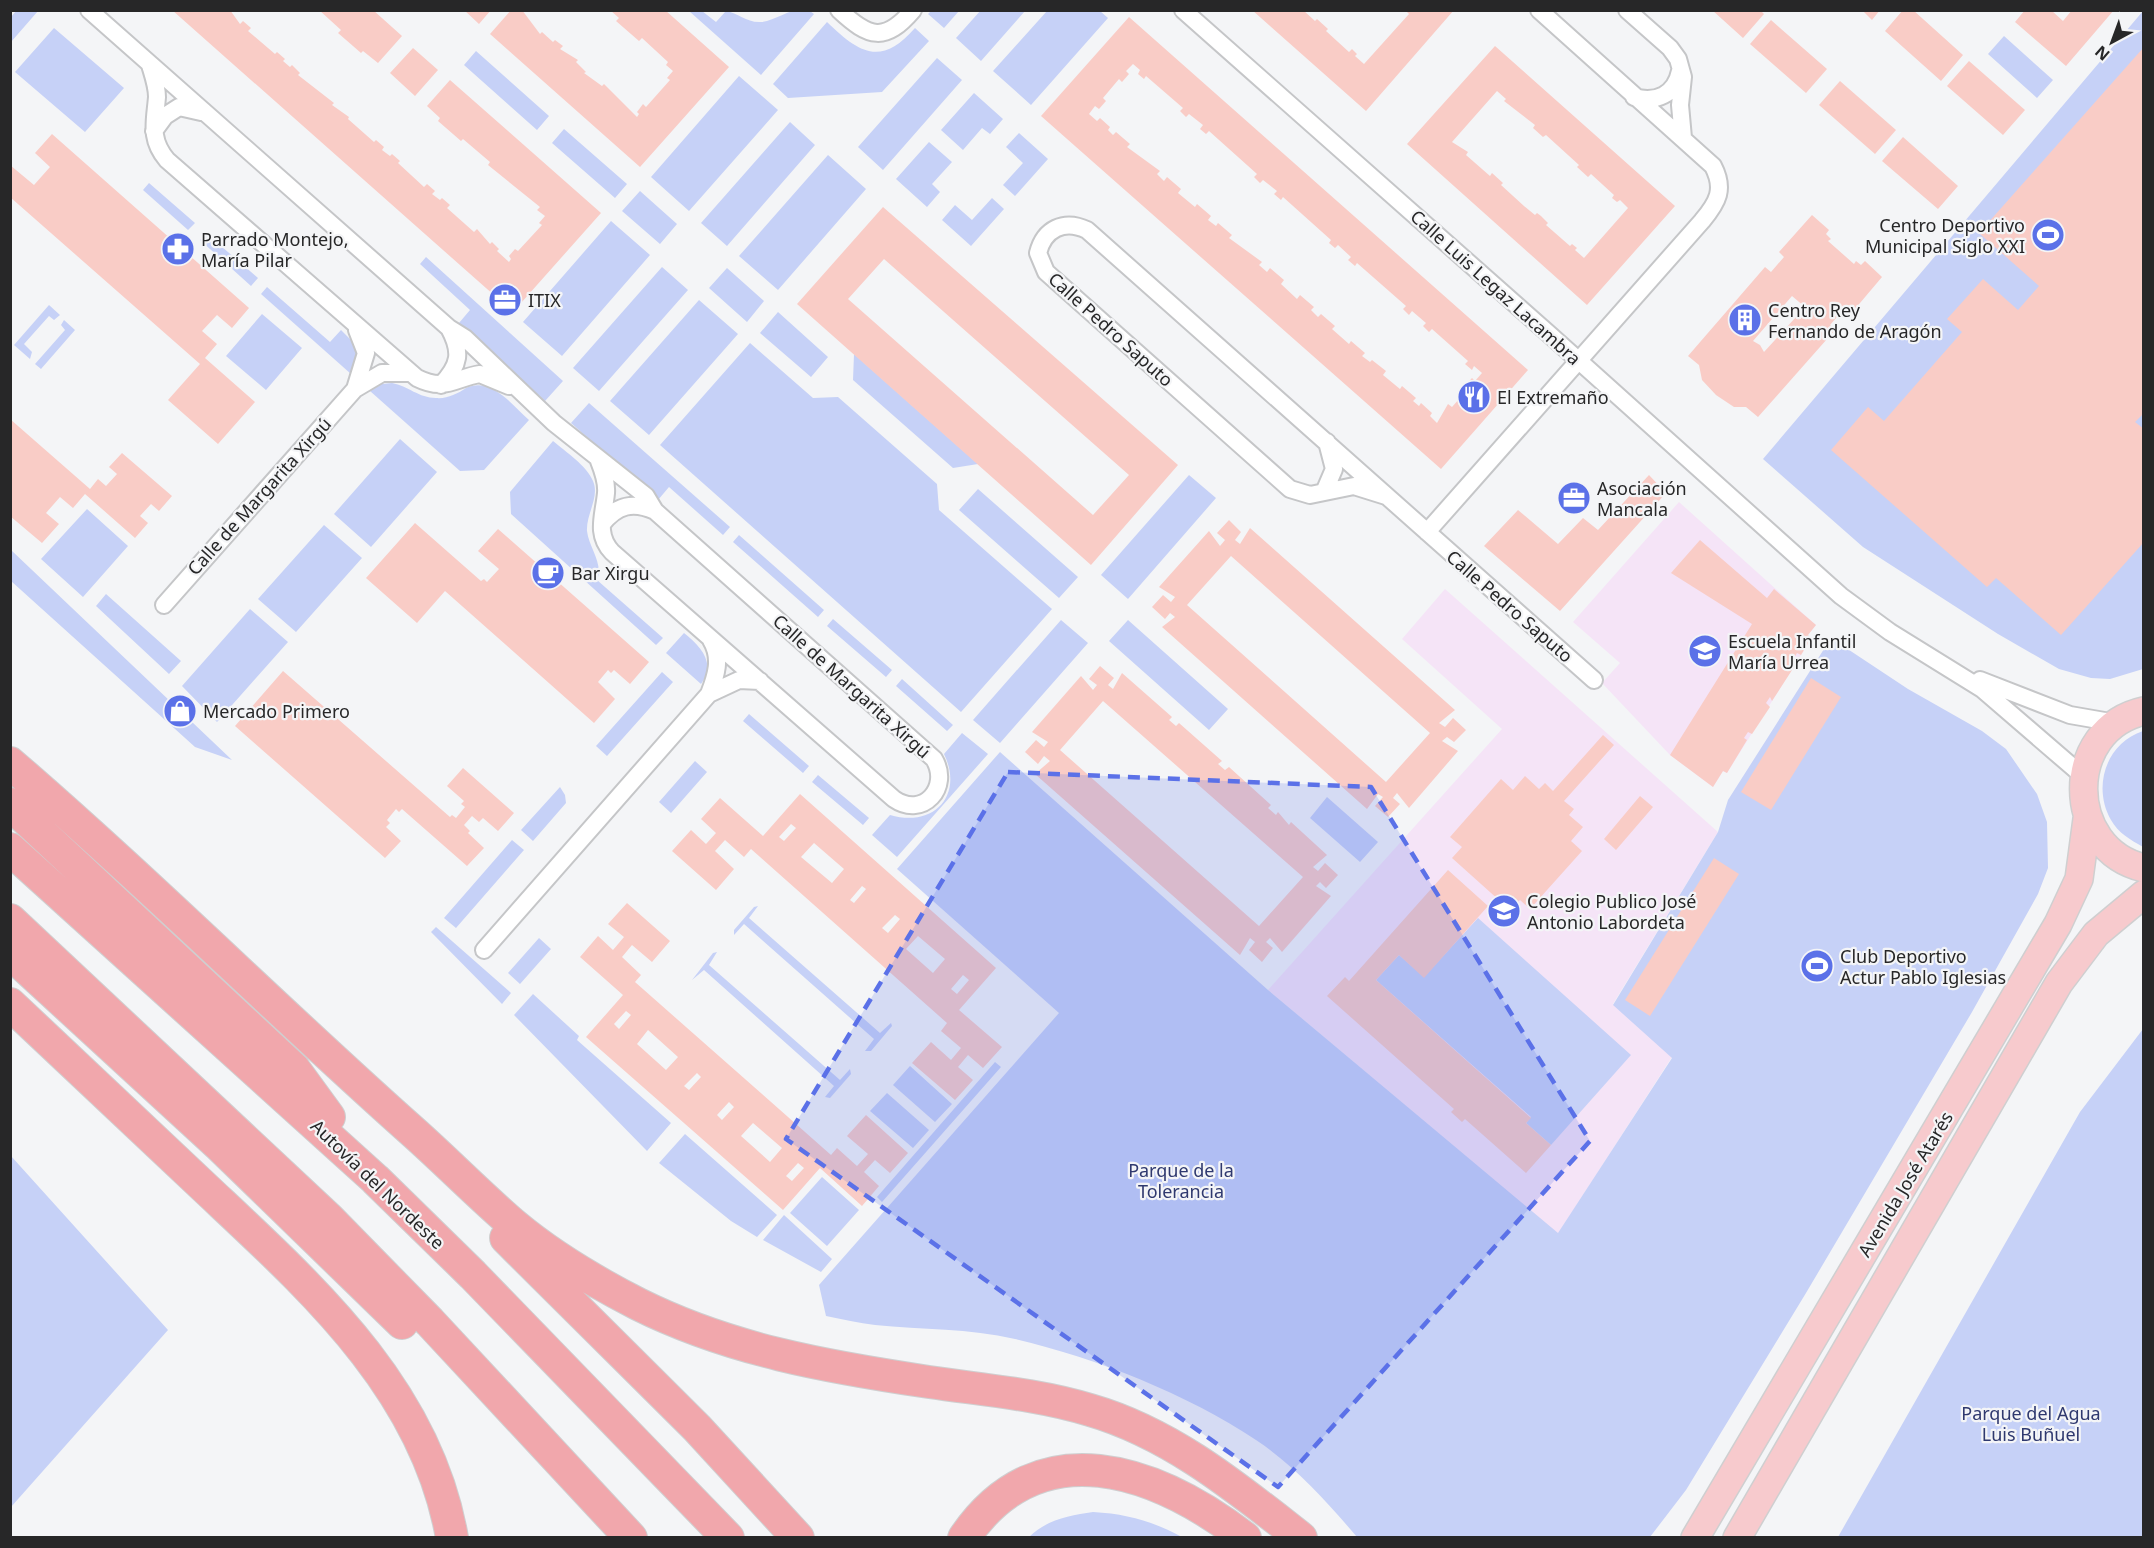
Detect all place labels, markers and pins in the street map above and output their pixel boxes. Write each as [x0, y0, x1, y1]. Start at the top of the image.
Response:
place label: Centro Deportivo Municipal Siglo XXI [1865, 213, 2025, 258]
sports icon: Centro Deportivo Municipal Siglo XXI [2030, 217, 2066, 253]
place label: Parrado Montejo, María Pilar [201, 227, 349, 272]
pharmacy icon: Parrado Montejo, María Pilar [160, 231, 196, 267]
office icon: ITIX [487, 282, 523, 318]
place label: ITIX [528, 288, 561, 312]
place label: Centro Rey Fernando de Aragón [1768, 298, 1942, 343]
building icon: Centro Rey Fernando de Aragón [1727, 302, 1763, 338]
restaurant icon: El Extremaño [1456, 379, 1492, 415]
place label: El Extremaño [1497, 385, 1609, 409]
place label: Asociación Mancala [1597, 476, 1687, 521]
office icon: Asociación Mancala [1556, 480, 1592, 516]
cafe icon: Bar Xirgu [530, 555, 566, 591]
place label: Bar Xirgu [571, 561, 650, 585]
place label: Escuela Infantil María Urrea [1728, 629, 1856, 674]
school or university icon: Escuela Infantil María Urrea [1687, 633, 1723, 669]
shop icon: Mercado Primero [162, 693, 198, 729]
place label: Mercado Primero [203, 699, 350, 723]
place label: Colegio Publico José Antonio Labordeta [1527, 889, 1697, 934]
school or university icon: Colegio Publico José Antonio Labordeta [1486, 893, 1522, 929]
place label: Club Deportivo Actur Pablo Iglesias [1840, 944, 2006, 989]
sports icon: Club Deportivo Actur Pablo Iglesias [1799, 948, 1835, 984]

